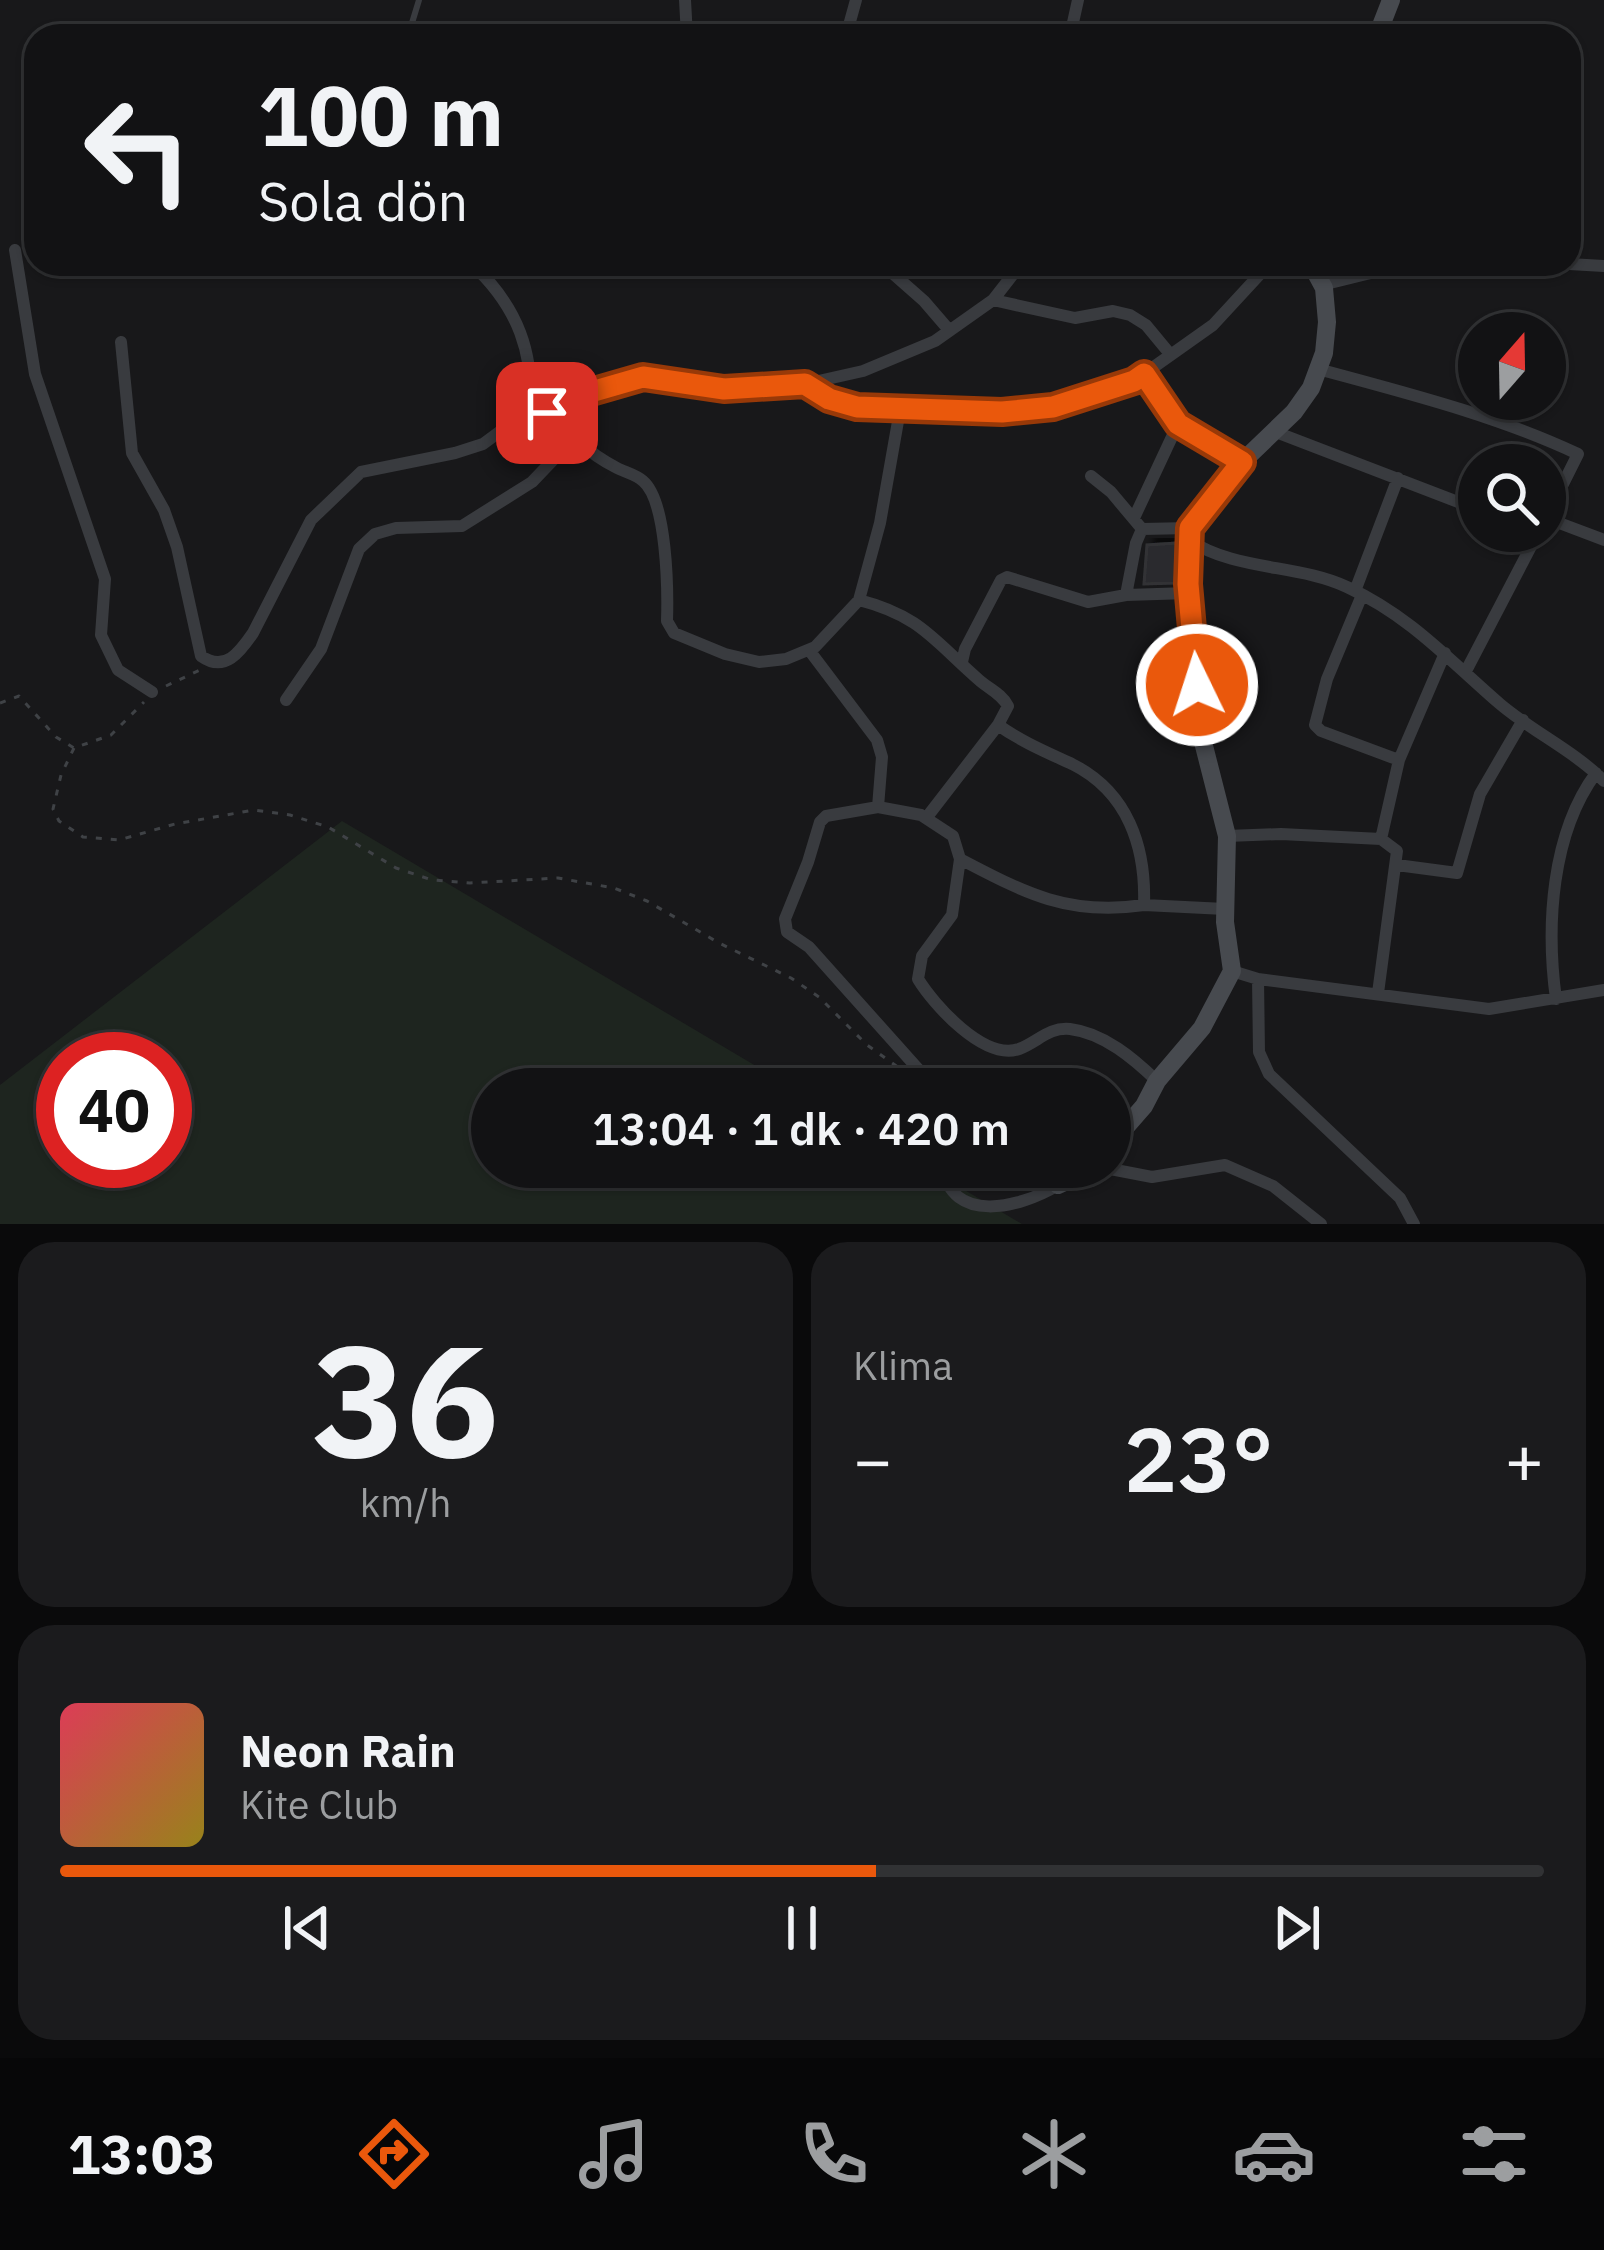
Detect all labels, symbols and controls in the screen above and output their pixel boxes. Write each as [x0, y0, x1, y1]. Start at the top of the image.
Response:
text: 100 m [258, 60, 504, 169]
icon: left [60, 72, 216, 228]
text: Sola dön [258, 166, 468, 236]
north arrow [1458, 312, 1566, 420]
map controls [1458, 312, 1566, 552]
pin [496, 362, 598, 464]
icon: arrive [514, 380, 580, 446]
button: search [1458, 444, 1566, 552]
position arrow [1134, 622, 1260, 748]
speed limit sign: 40 [36, 1032, 192, 1188]
text: 13:04 · 1 dk · 420 m [592, 1099, 1010, 1157]
text: 36 [312, 1297, 499, 1500]
text: Klima [853, 1340, 953, 1391]
text: 23° [1123, 1400, 1274, 1517]
text: − [853, 1416, 893, 1502]
text: + [1504, 1416, 1544, 1502]
text: km/h [360, 1477, 451, 1528]
text: Neon Rain [240, 1721, 456, 1779]
text: Kite Club [240, 1779, 398, 1830]
icon: previous [274, 1895, 340, 1961]
icon: pause [769, 1895, 835, 1961]
icon: next [1264, 1895, 1330, 1961]
icon: directions [352, 2112, 436, 2196]
icon: music [572, 2112, 656, 2196]
icon: phone [792, 2112, 876, 2196]
icon: climate [1012, 2112, 1096, 2196]
icon: car [1232, 2112, 1316, 2196]
icon: filters [1452, 2112, 1536, 2196]
text: 13:03 [68, 2119, 215, 2189]

